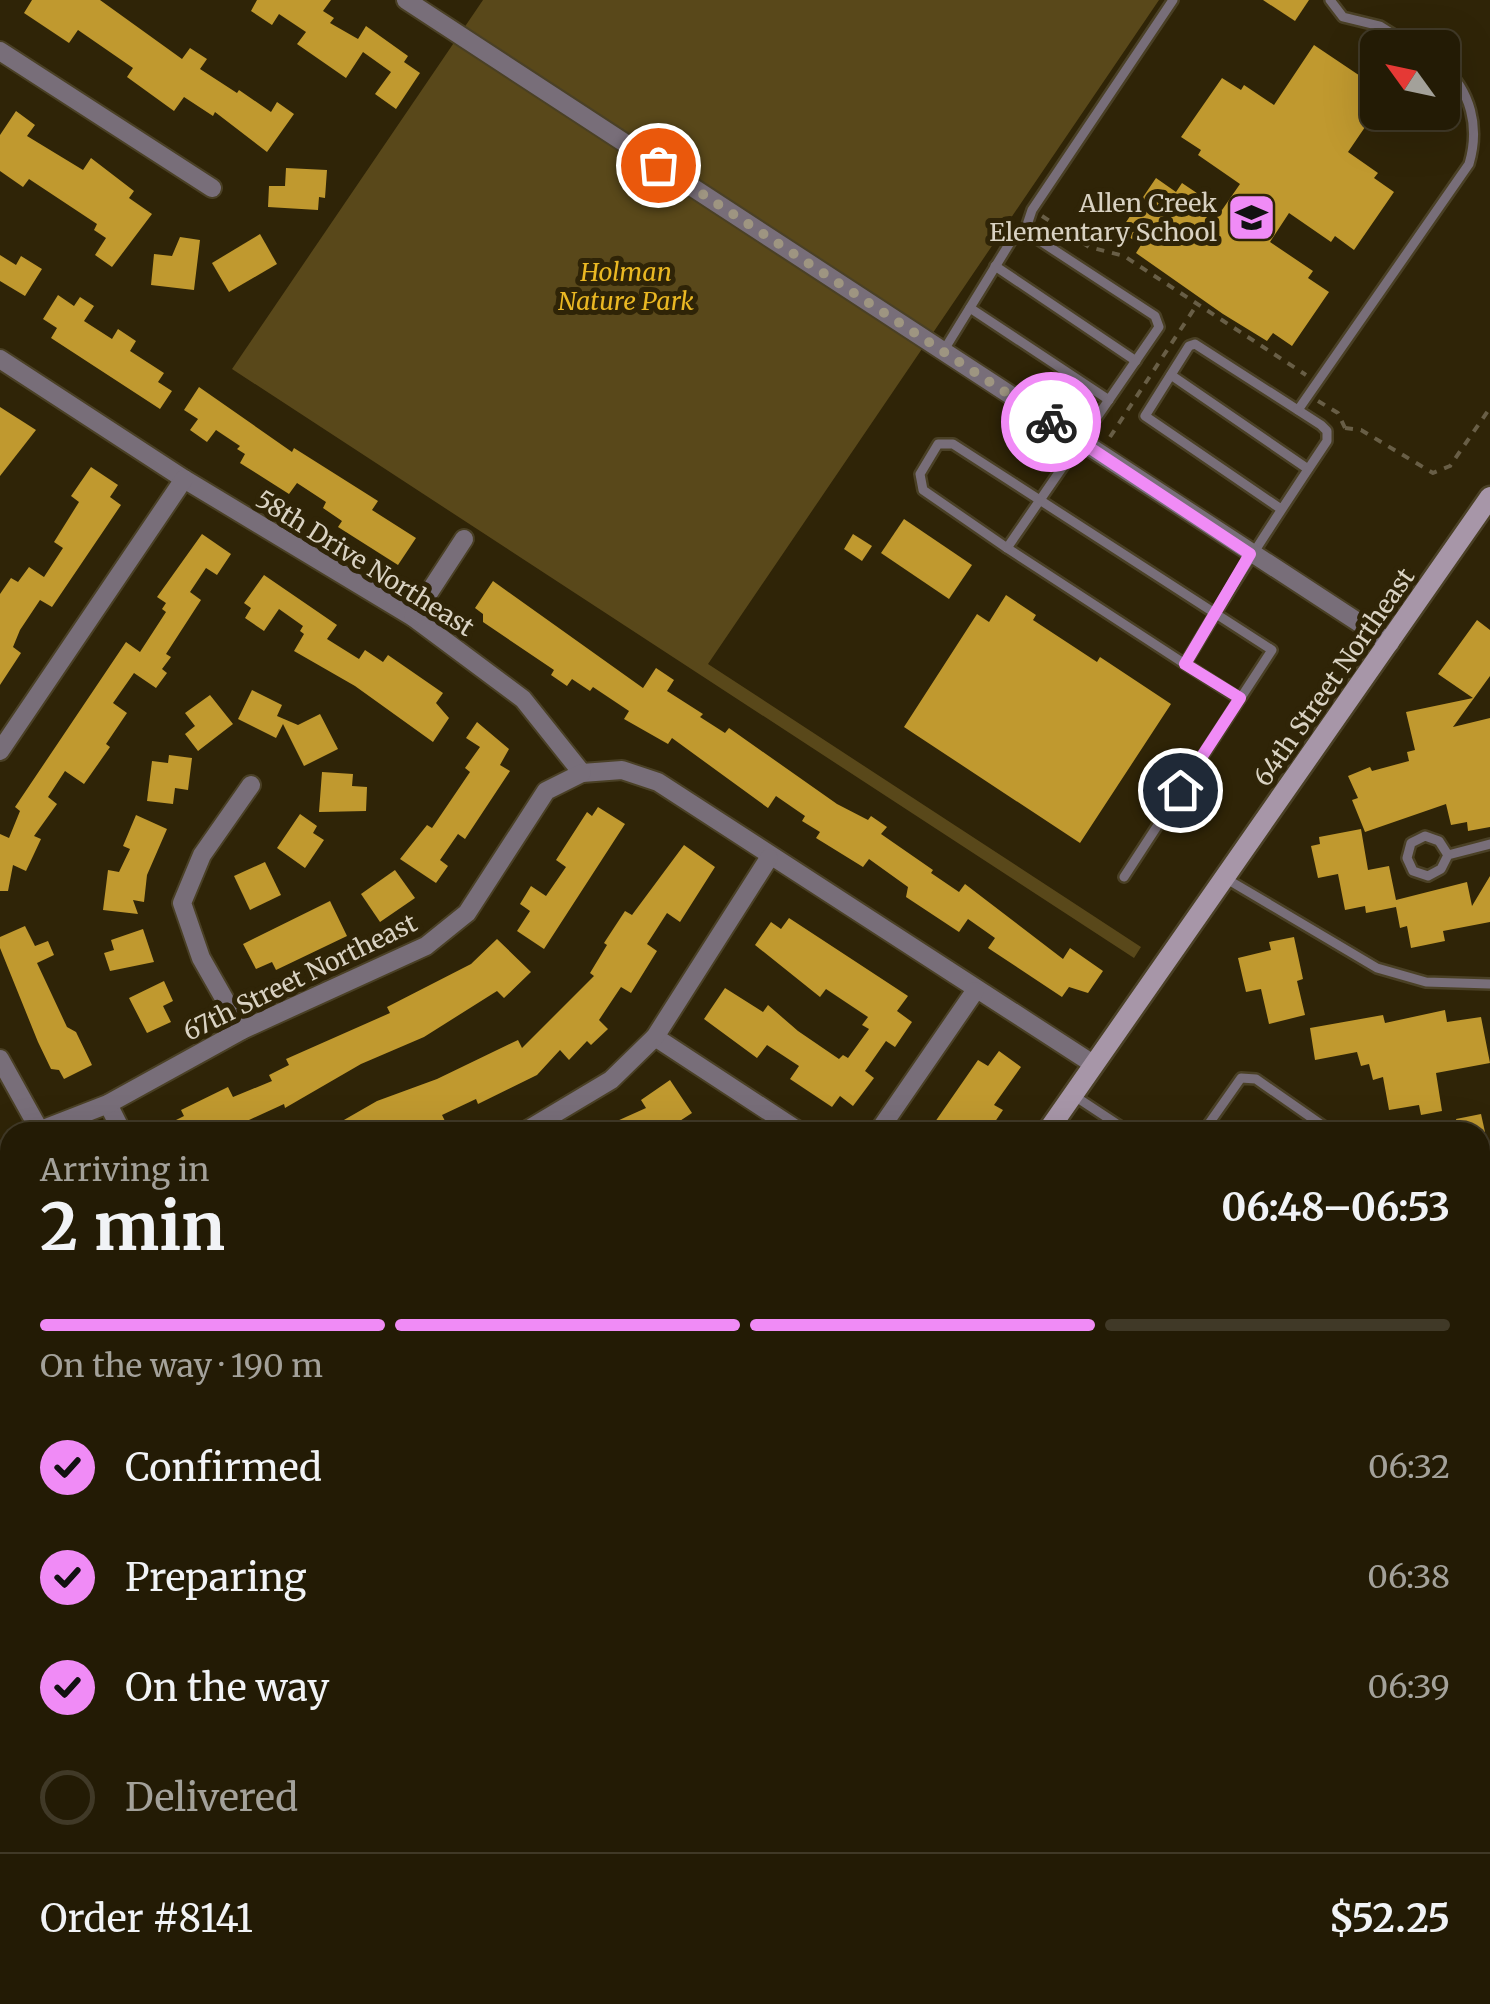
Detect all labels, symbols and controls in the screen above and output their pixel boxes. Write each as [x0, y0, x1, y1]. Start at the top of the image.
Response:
north arrow [1360, 30, 1460, 130]
map controls [1360, 30, 1460, 130]
pin [616, 123, 701, 208]
icon: bag [631, 138, 686, 193]
place label: Allen Creek Elementary School [989, 187, 1217, 248]
school or university icon: Allen Creek Elementary School [1226, 191, 1278, 243]
park label: Holman Nature Park [558, 256, 694, 317]
courier [1001, 372, 1101, 472]
icon: bike [1024, 395, 1079, 450]
street label: 58th Drive Northeast [250, 483, 480, 643]
street label: 64th Street Northeast [1247, 561, 1422, 792]
pin [1138, 748, 1223, 833]
icon: home [1153, 763, 1208, 818]
street label: 67th Street Northeast [178, 906, 422, 1048]
text: Arriving in [40, 1150, 209, 1190]
text: 06:48–06:53 [1221, 1184, 1450, 1231]
text: 2 min [40, 1186, 225, 1268]
text: On the way · 190 m [40, 1346, 323, 1386]
icon: check [40, 1440, 95, 1495]
text: Confirmed [125, 1444, 322, 1491]
text: 06:32 [1368, 1447, 1450, 1487]
icon: check [40, 1550, 95, 1605]
text: Preparing [125, 1554, 307, 1601]
text: 06:38 [1367, 1557, 1450, 1597]
icon: check [40, 1660, 95, 1715]
text: On the way [125, 1664, 329, 1711]
text: 06:39 [1368, 1667, 1450, 1707]
text: Delivered [125, 1774, 298, 1821]
text: Order #8141 [40, 1895, 253, 1942]
text: $52.25 [1329, 1895, 1450, 1942]

